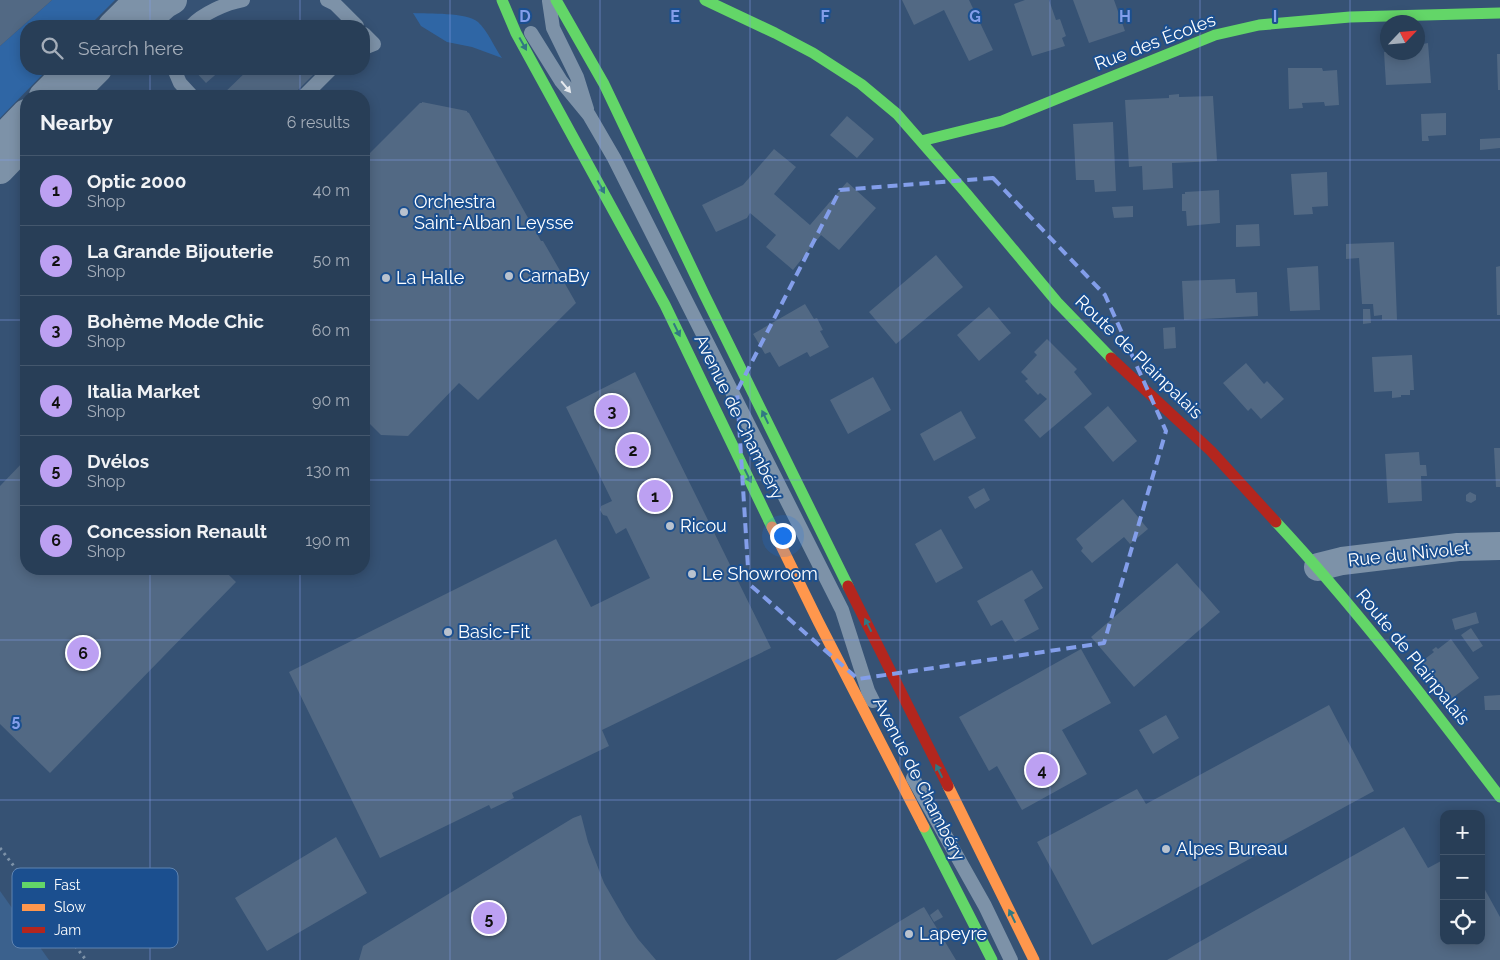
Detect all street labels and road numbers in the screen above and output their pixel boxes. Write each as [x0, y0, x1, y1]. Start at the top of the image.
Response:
street label: Rue des Écoles [1091, 8, 1219, 74]
street label: Route de Plainpalais [1071, 290, 1208, 423]
street label: Avenue de Chambéry [690, 331, 789, 503]
street label: Rue du Nivolet [1347, 537, 1471, 570]
street label: Route de Plainpalais [1352, 584, 1475, 729]
street label: Avenue de Chambéry [869, 693, 970, 864]

